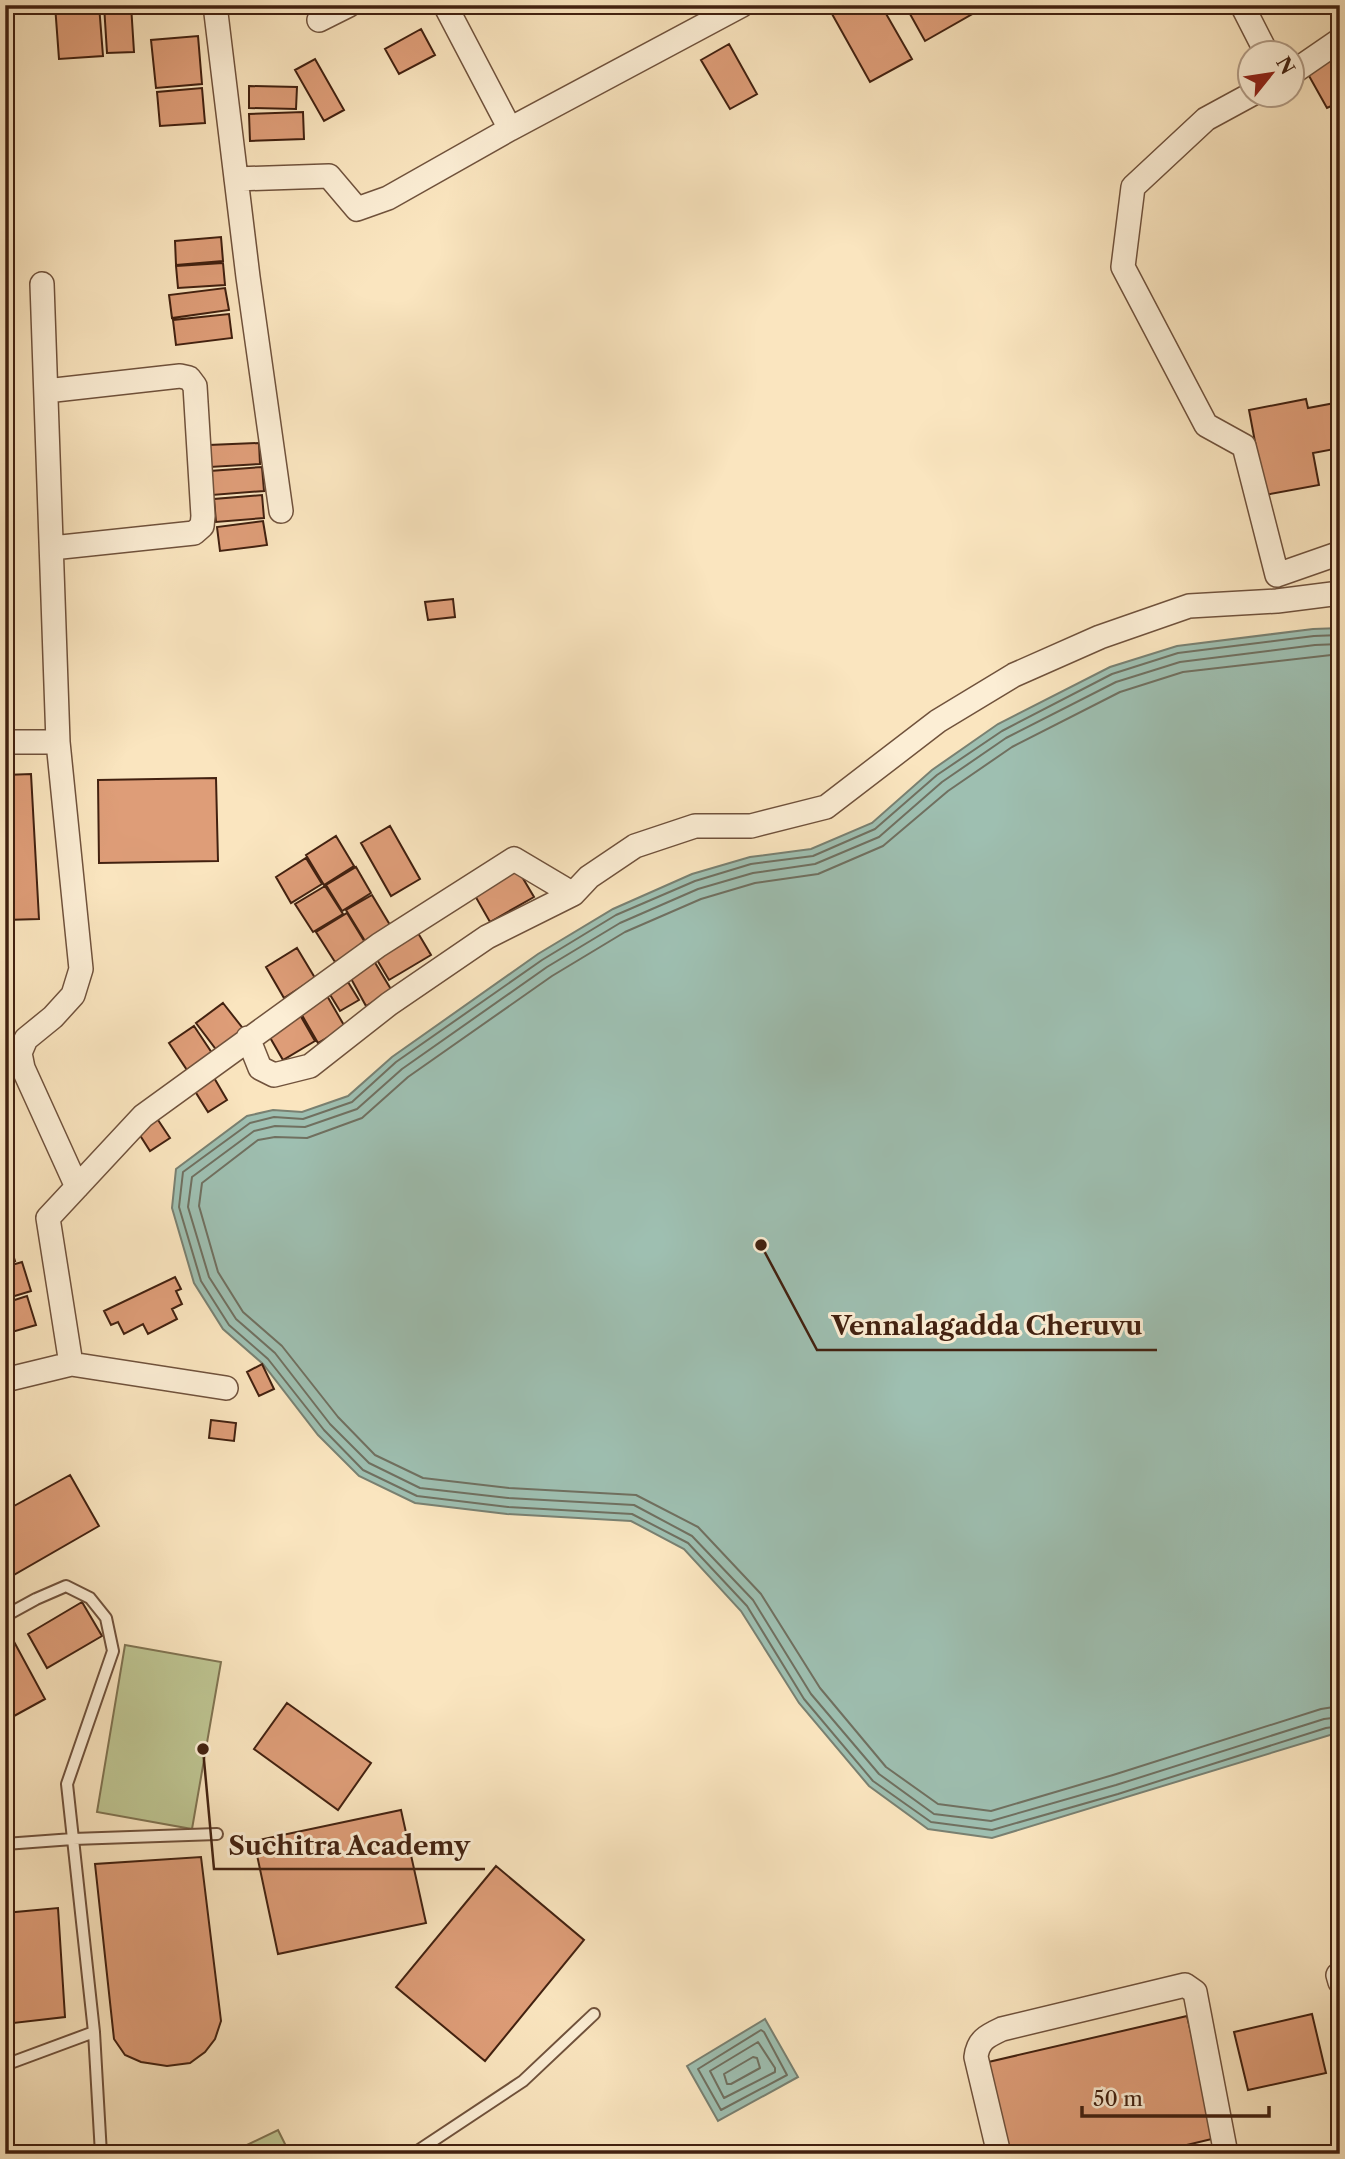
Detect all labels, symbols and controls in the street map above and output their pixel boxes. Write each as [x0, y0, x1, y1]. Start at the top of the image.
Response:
north arrow [1236, 38, 1306, 108]
text: N [1271, 53, 1299, 79]
callout: Vennalagadda Cheruvu [817, 1303, 1157, 1350]
text: Vennalagadda Cheruvu [830, 1310, 1143, 1342]
callout: Suchitra Academy [214, 1822, 485, 1869]
text: Suchitra Academy [228, 1830, 471, 1862]
scale bar [1082, 2075, 1270, 2119]
text: 50 m [1093, 2086, 1143, 2111]

